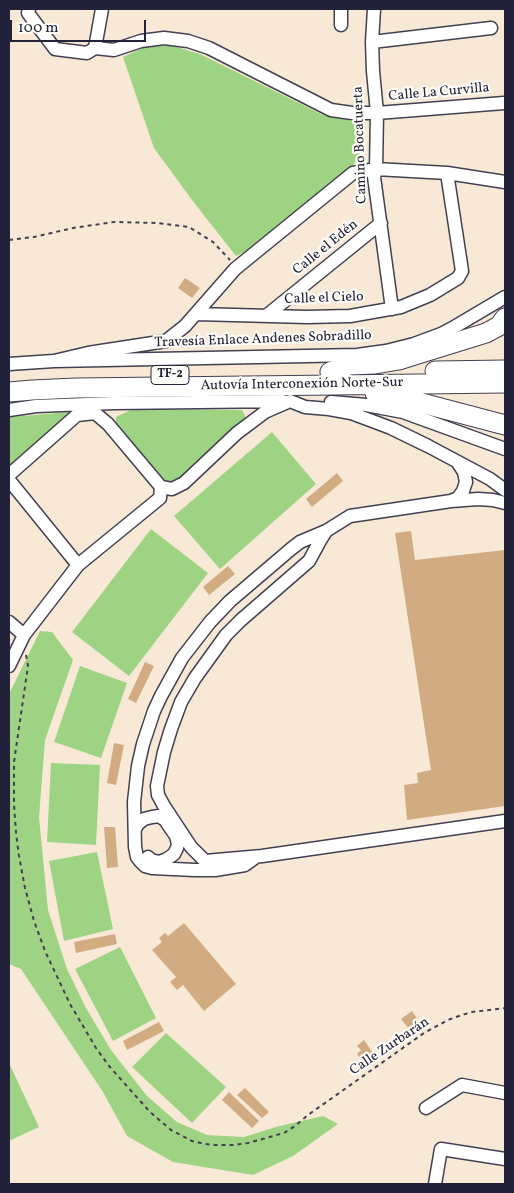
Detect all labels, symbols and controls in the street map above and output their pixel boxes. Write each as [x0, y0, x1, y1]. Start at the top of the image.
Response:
scale bar [12, 10, 149, 42]
text: 100 m [18, 18, 58, 39]
street label: Calle La Curvilla [388, 80, 490, 106]
street label: Camino Bocatuerta [351, 86, 371, 204]
street label: Calle el Edén [290, 217, 362, 279]
street label: Calle el Cielo [284, 289, 364, 309]
street label: Travesía Enlace Andenes Sobradillo [154, 328, 372, 352]
road number: TF-2 [151, 366, 189, 384]
street label: Autovía Interconexión Norte-Sur [200, 375, 404, 395]
street label: Calle Zurbarán [347, 1014, 433, 1080]

